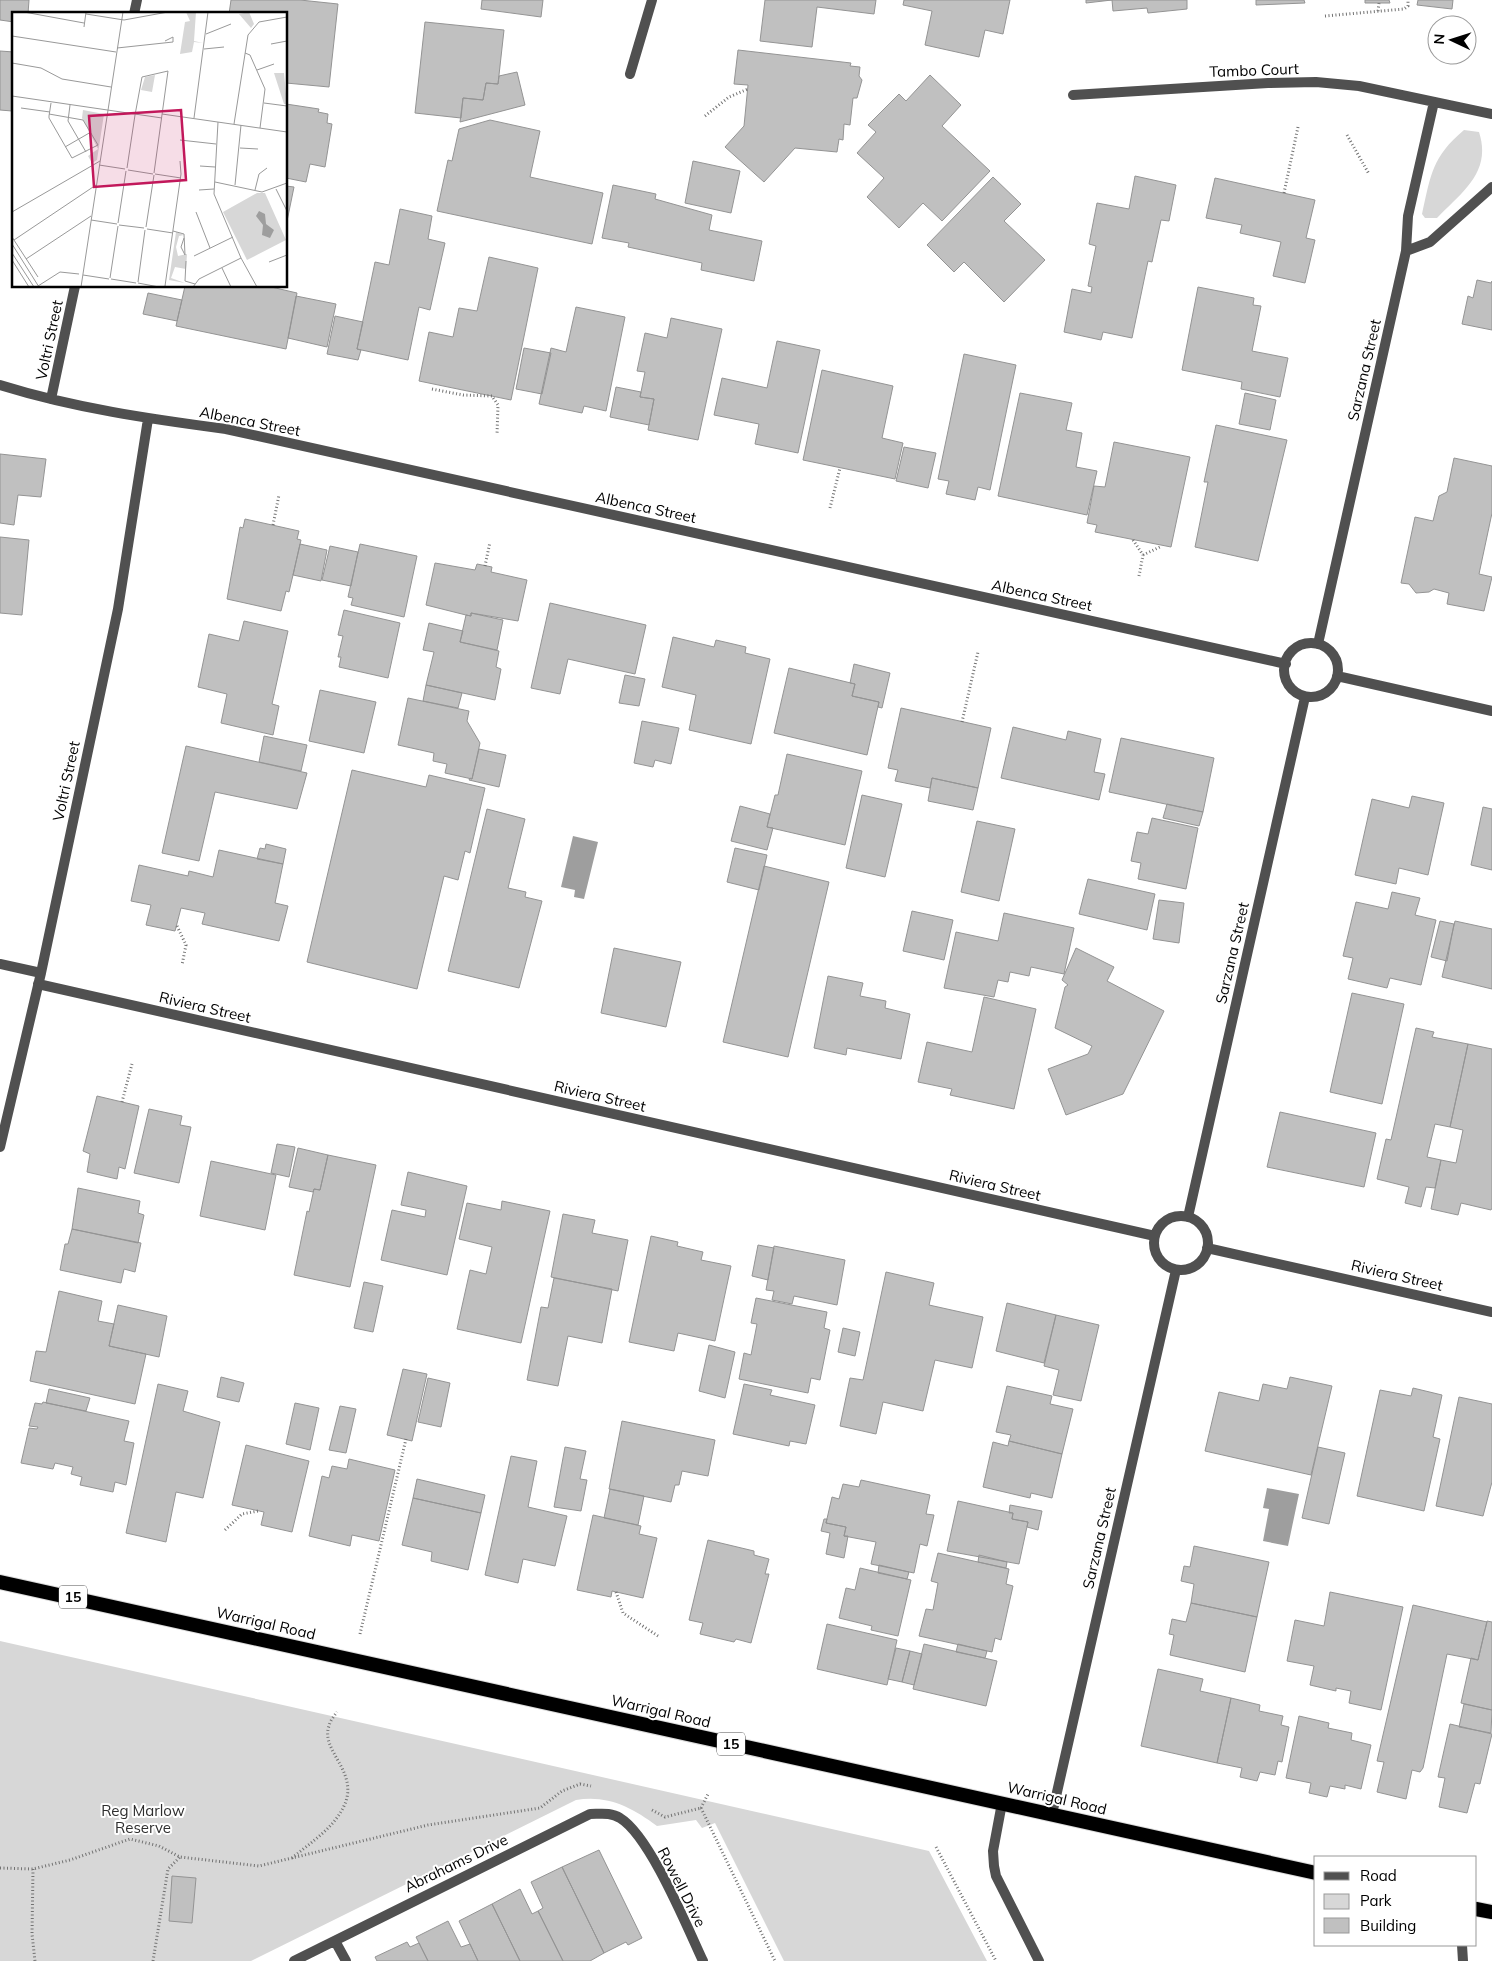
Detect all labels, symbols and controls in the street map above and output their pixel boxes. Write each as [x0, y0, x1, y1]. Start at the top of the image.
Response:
inset map [12, 12, 288, 288]
north arrow [1427, 15, 1477, 65]
text: N [1430, 33, 1448, 45]
street label: Tambo Court [1209, 59, 1299, 81]
street label: Voltri Street [31, 298, 67, 382]
street label: Sarzana Street [1343, 317, 1385, 423]
street label: Albenca Street [198, 402, 302, 440]
street label: Albenca Street [594, 487, 698, 527]
street label: Albenca Street [990, 575, 1094, 615]
street label: Voltri Street [48, 739, 84, 823]
street label: Sarzana Street [1211, 900, 1253, 1006]
street label: Riviera Street [157, 987, 253, 1027]
street label: Riviera Street [552, 1076, 648, 1116]
street label: Riviera Street [947, 1165, 1043, 1205]
street label: Riviera Street [1349, 1255, 1445, 1295]
street label: Sarzana Street [1078, 1485, 1120, 1591]
road number: 15 [59, 1585, 87, 1608]
street label: Warrigal Road [214, 1602, 318, 1644]
street label: Warrigal Road [609, 1690, 713, 1732]
road number: 15 [717, 1732, 745, 1756]
street label: Warrigal Road [1005, 1777, 1109, 1819]
park label: Reg Marlow Reserve [101, 1801, 185, 1837]
street label: Abrahams Drive [401, 1830, 511, 1896]
street label: Rowell Drive [654, 1844, 710, 1930]
legend [1314, 1856, 1477, 1946]
text: Road [1360, 1866, 1397, 1885]
text: Park [1360, 1891, 1392, 1910]
text: Building [1360, 1916, 1416, 1935]

